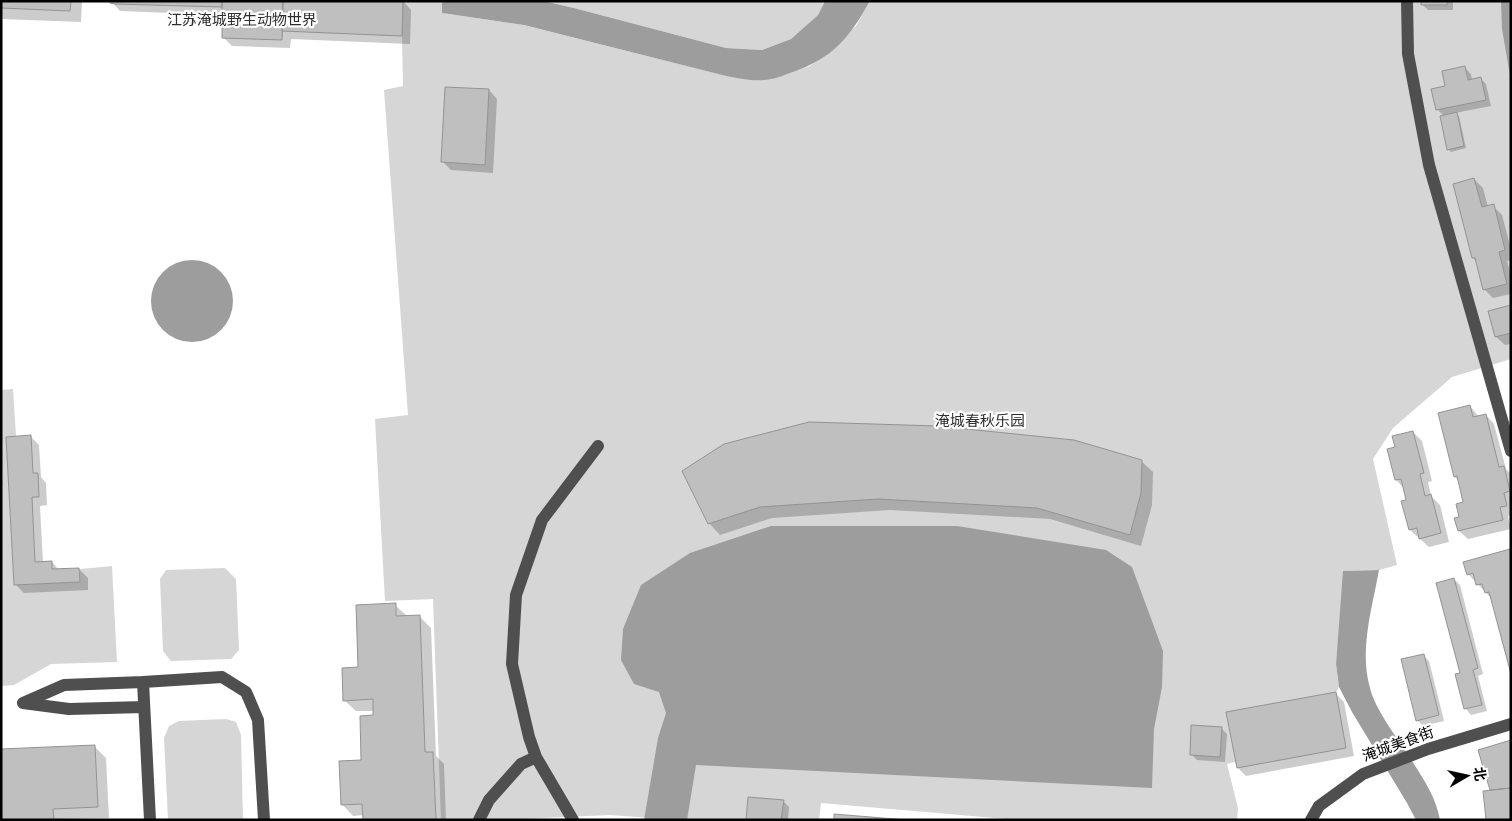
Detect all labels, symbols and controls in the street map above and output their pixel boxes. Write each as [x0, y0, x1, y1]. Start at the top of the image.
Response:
park label: 江苏淹城野生动物世界 [167, 10, 317, 30]
park label: 淹城春秋乐园 [935, 411, 1025, 431]
street label: 淹城美食街 [1359, 722, 1437, 766]
north arrow [1442, 751, 1492, 801]
text: 北 [1470, 766, 1490, 782]

